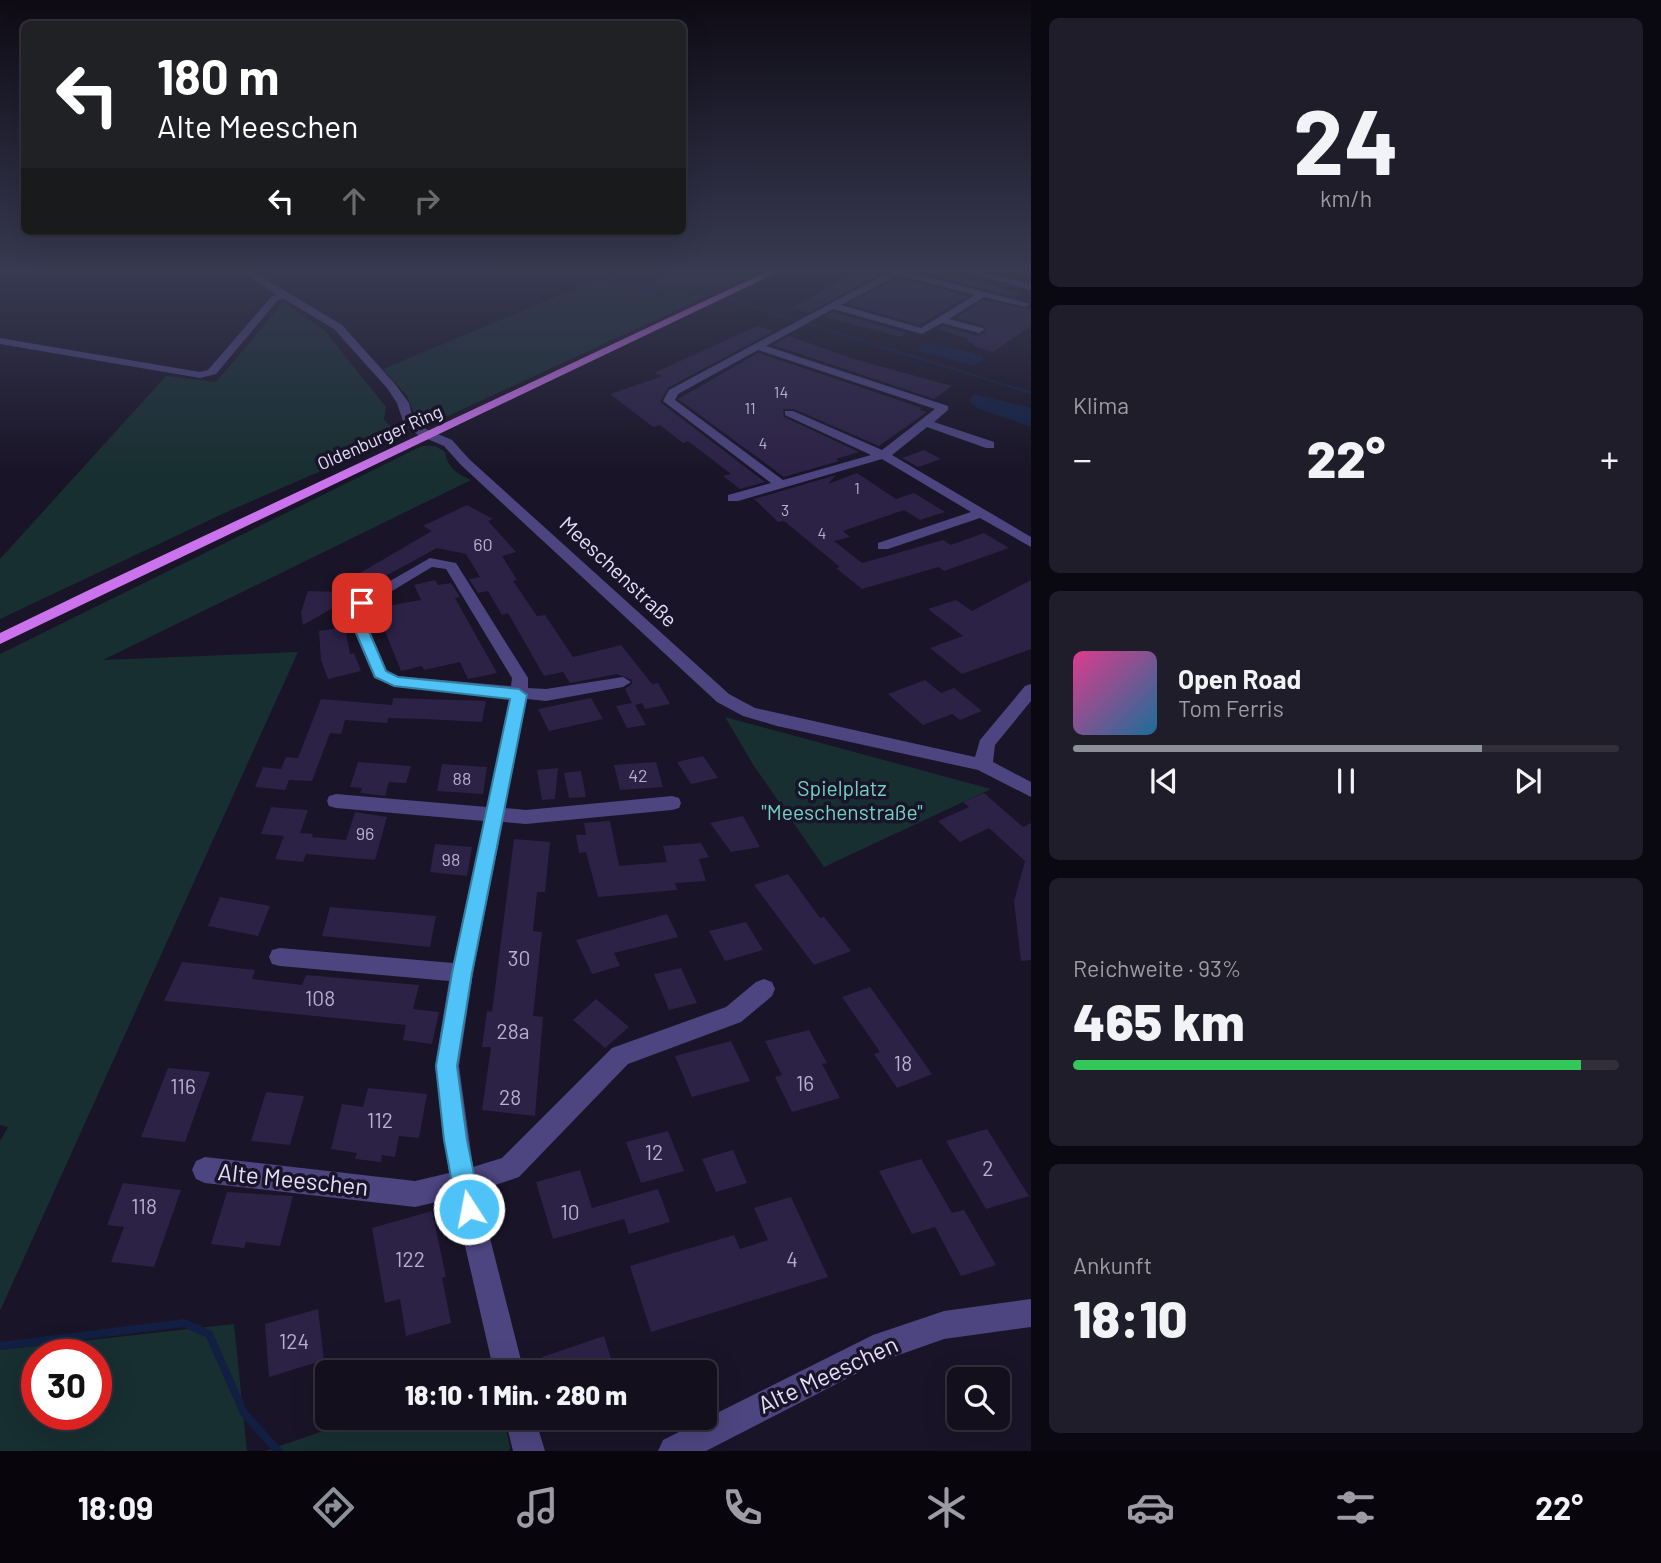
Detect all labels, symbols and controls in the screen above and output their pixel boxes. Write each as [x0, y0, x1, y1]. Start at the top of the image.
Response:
text: 180 m [157, 46, 280, 105]
icon: left [42, 49, 133, 140]
text: 24 [1293, 84, 1399, 193]
text: Alte Meeschen [157, 106, 358, 144]
icon: left [262, 182, 300, 220]
icon: ahead [335, 182, 373, 220]
icon: right [408, 182, 446, 220]
text: km/h [1320, 184, 1372, 212]
house number: 14 [774, 382, 788, 401]
text: Klima [1073, 391, 1129, 419]
house number: 11 [744, 398, 756, 417]
street label: Oldenburger Ring [314, 400, 446, 475]
text: 22° [1307, 426, 1385, 488]
house number: 4 [759, 433, 767, 452]
text: − [1073, 435, 1092, 481]
text: + [1600, 435, 1619, 481]
house number: 1 [854, 478, 860, 497]
house number: 3 [781, 500, 789, 519]
street label: Meeschenstraße [555, 510, 683, 631]
house number: 4 [818, 523, 826, 542]
house number: 60 [473, 533, 493, 555]
pin [332, 573, 392, 633]
icon: arrive [343, 584, 381, 622]
text: Open Road [1178, 663, 1301, 694]
text: Tom Ferris [1178, 694, 1284, 722]
icon: previous [1145, 762, 1183, 800]
icon: pause [1327, 762, 1365, 800]
icon: next [1509, 762, 1547, 800]
house number: 42 [628, 764, 648, 786]
house number: 88 [453, 767, 471, 789]
park label: Spielplatz "Meeschenstraße" [761, 775, 923, 824]
house number: 96 [356, 822, 374, 844]
house number: 98 [442, 848, 460, 870]
house number: 30 [508, 945, 530, 970]
text: Reichweite · 93% [1073, 954, 1241, 982]
house number: 108 [305, 985, 335, 1010]
text: 465 km [1073, 989, 1245, 1051]
house number: 28a [497, 1018, 529, 1043]
house number: 18 [894, 1050, 912, 1075]
house number: 16 [796, 1070, 814, 1095]
house number: 116 [170, 1073, 196, 1098]
house number: 28 [499, 1084, 521, 1109]
house number: 112 [367, 1107, 393, 1132]
house number: 12 [645, 1139, 663, 1164]
house number: 2 [982, 1155, 994, 1180]
street label: Alte Meeschen [217, 1156, 370, 1201]
position arrow [432, 1172, 506, 1246]
house number: 118 [131, 1193, 157, 1218]
house number: 10 [560, 1199, 580, 1224]
house number: 122 [395, 1246, 425, 1271]
house number: 4 [786, 1246, 798, 1271]
text: Ankunft [1073, 1251, 1152, 1279]
text: 18:10 [1073, 1286, 1188, 1348]
house number: 124 [279, 1328, 309, 1353]
street label: Alte Meeschen [753, 1329, 902, 1419]
speed limit sign: 30 [21, 1339, 112, 1430]
map controls [947, 1367, 1010, 1430]
button: search [947, 1367, 1010, 1430]
text: 18:10 · 1 Min. · 280 m [405, 1379, 627, 1410]
icon: directions [309, 1483, 358, 1532]
icon: music [513, 1483, 562, 1532]
icon: phone [718, 1483, 767, 1532]
icon: climate [922, 1483, 971, 1532]
icon: car [1126, 1483, 1175, 1532]
icon: filters [1331, 1483, 1380, 1532]
text: 18:09 [78, 1488, 153, 1526]
text: 22° [1535, 1488, 1583, 1526]

